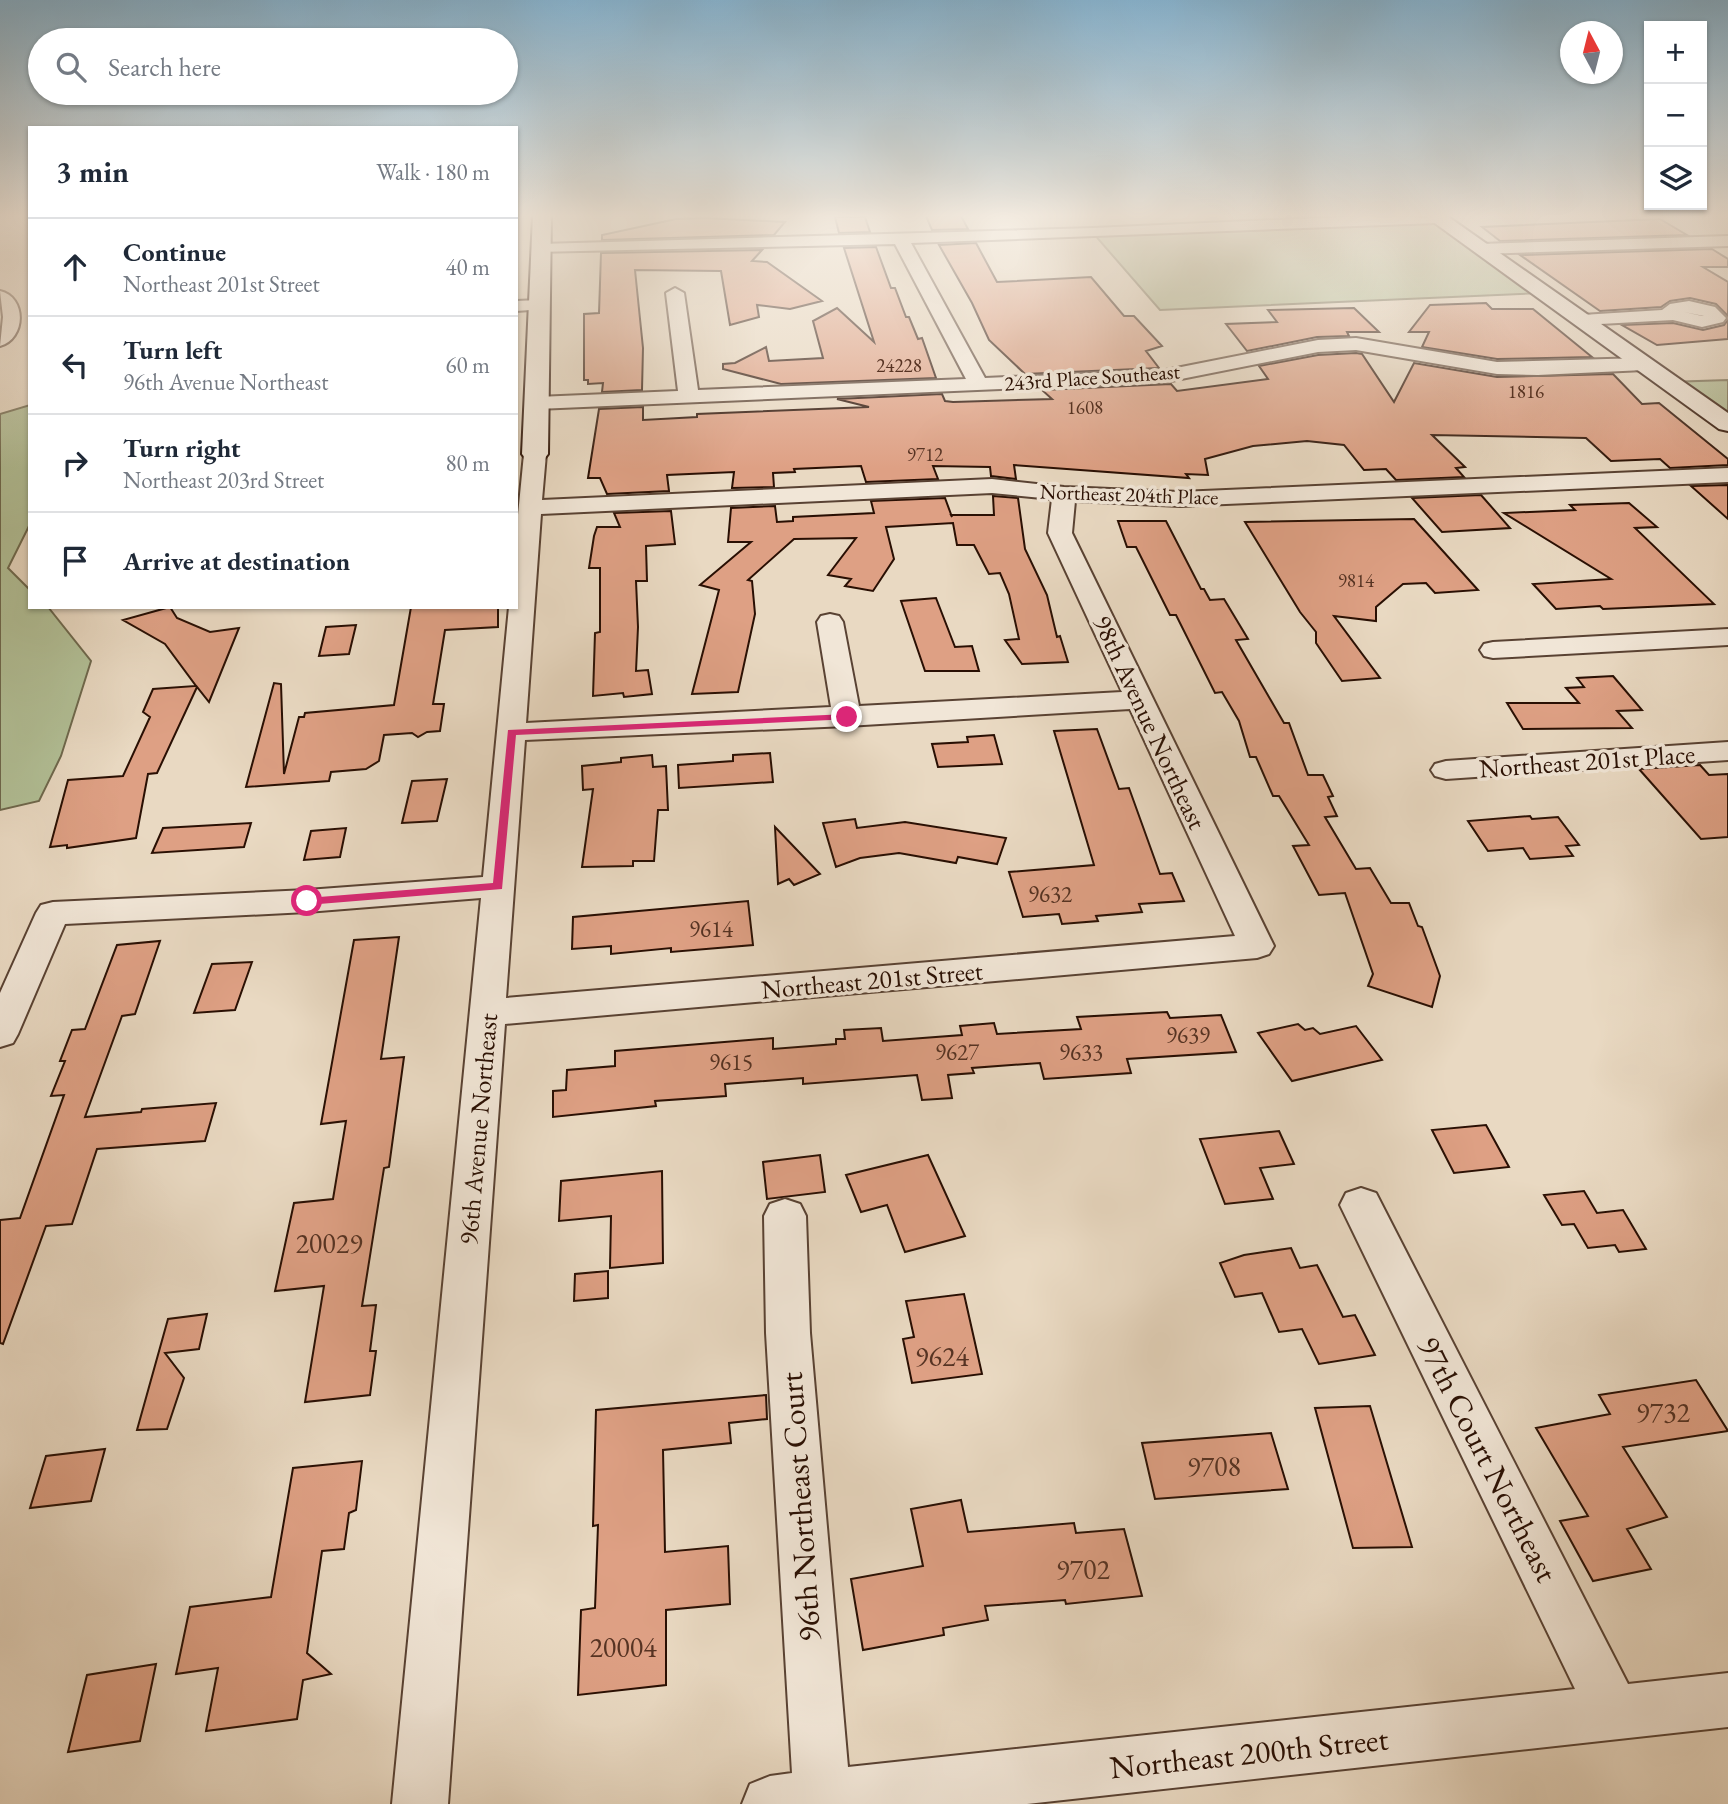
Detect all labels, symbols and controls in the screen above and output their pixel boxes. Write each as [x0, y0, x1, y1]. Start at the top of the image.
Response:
north arrow [1560, 21, 1623, 84]
map controls [1644, 21, 1707, 210]
button: + [1644, 21, 1707, 84]
search box [28, 28, 518, 105]
icon: search [52, 48, 90, 86]
text: Search here [108, 50, 221, 84]
button: − [1644, 84, 1707, 147]
button: layers [1644, 147, 1707, 210]
text: 3 min [56, 152, 129, 191]
text: Walk · 180 m [376, 157, 490, 187]
text: Continue [123, 235, 226, 269]
icon: ahead [56, 248, 94, 286]
text: 40 m [445, 252, 490, 282]
text: Northeast 201st Street [123, 269, 320, 299]
text: Turn left [123, 333, 222, 367]
icon: left [56, 346, 94, 384]
text: 60 m [445, 350, 490, 380]
house number: 24228 [876, 353, 922, 378]
street label: 243rd Place Southeast [1003, 357, 1181, 397]
text: 96th Avenue Northeast [123, 367, 329, 397]
house number: 1816 [1508, 379, 1544, 404]
house number: 1608 [1067, 395, 1103, 420]
text: Turn right [123, 431, 241, 465]
house number: 9712 [907, 442, 943, 467]
icon: right [56, 444, 94, 482]
text: 80 m [445, 448, 490, 478]
text: Northeast 203rd Street [123, 465, 324, 495]
street label: Northeast 204th Place [1039, 477, 1219, 511]
icon: arrive [56, 542, 94, 580]
text: Arrive at destination [123, 544, 350, 578]
house number: 9814 [1338, 568, 1375, 593]
street label: 98th Avenue Northeast [1086, 610, 1214, 834]
route end [831, 701, 862, 732]
street label: Northeast 201st Place [1478, 736, 1696, 786]
house number: 9632 [1028, 879, 1072, 909]
route start [291, 885, 322, 916]
house number: 9614 [689, 914, 734, 944]
street label: Northeast 201st Street [760, 953, 984, 1007]
street label: 96th Avenue Northeast [451, 1012, 505, 1246]
house number: 9639 [1166, 1020, 1210, 1050]
house number: 9627 [935, 1037, 980, 1067]
house number: 9633 [1059, 1037, 1103, 1067]
house number: 9615 [709, 1047, 753, 1077]
house number: 20029 [295, 1225, 363, 1261]
street label: 97th Court Northeast [1408, 1329, 1568, 1589]
house number: 9624 [915, 1338, 969, 1374]
street label: 96th Northeast Court [770, 1371, 830, 1643]
house number: 9732 [1636, 1394, 1690, 1430]
house number: 9708 [1187, 1448, 1241, 1484]
house number: 9702 [1056, 1551, 1110, 1587]
house number: 20004 [589, 1629, 657, 1665]
street label: Northeast 200th Street [1108, 1717, 1390, 1789]

